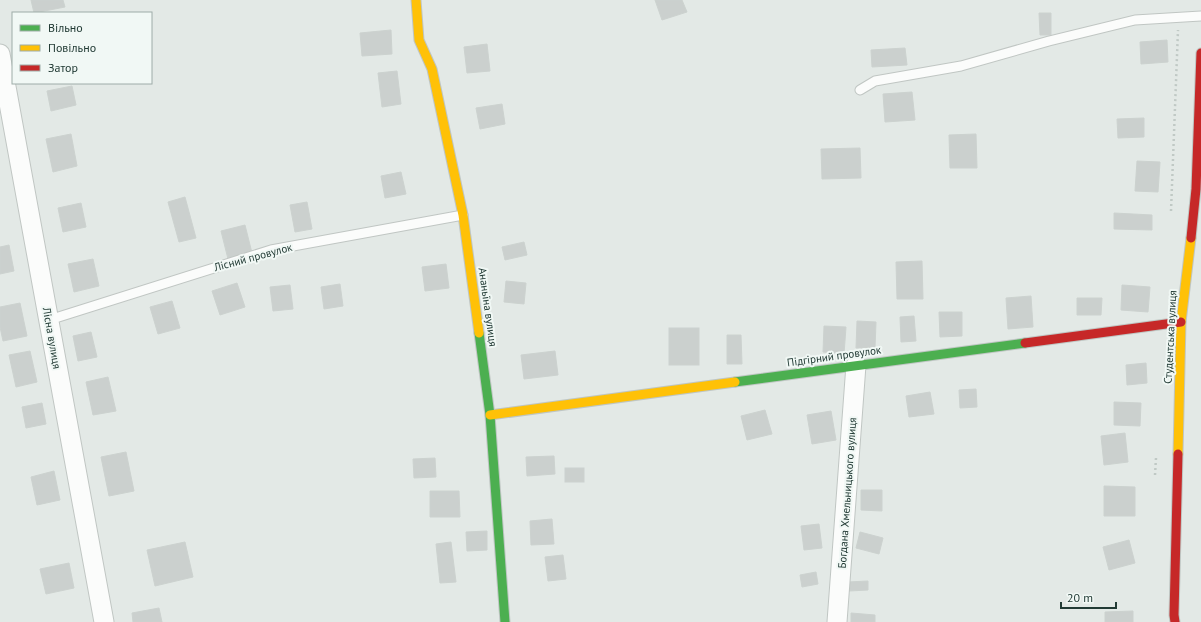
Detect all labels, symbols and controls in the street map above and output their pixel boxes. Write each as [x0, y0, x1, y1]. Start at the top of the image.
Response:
legend [12, 12, 152, 84]
text: Вільно [48, 20, 83, 35]
text: Повільно [48, 40, 96, 55]
text: Затор [48, 60, 78, 75]
street label: Лісний провулок [211, 240, 294, 274]
street label: Ананьїна вулиця [476, 267, 500, 347]
street label: Студентська вулиця [1161, 290, 1179, 384]
street label: Лісна вулиця [40, 305, 64, 370]
street label: Підгірний провулок [786, 342, 883, 370]
street label: Богдана Хмельницького вулиця [835, 417, 859, 569]
scale bar [1061, 584, 1116, 610]
text: 20 m [1067, 590, 1093, 605]

